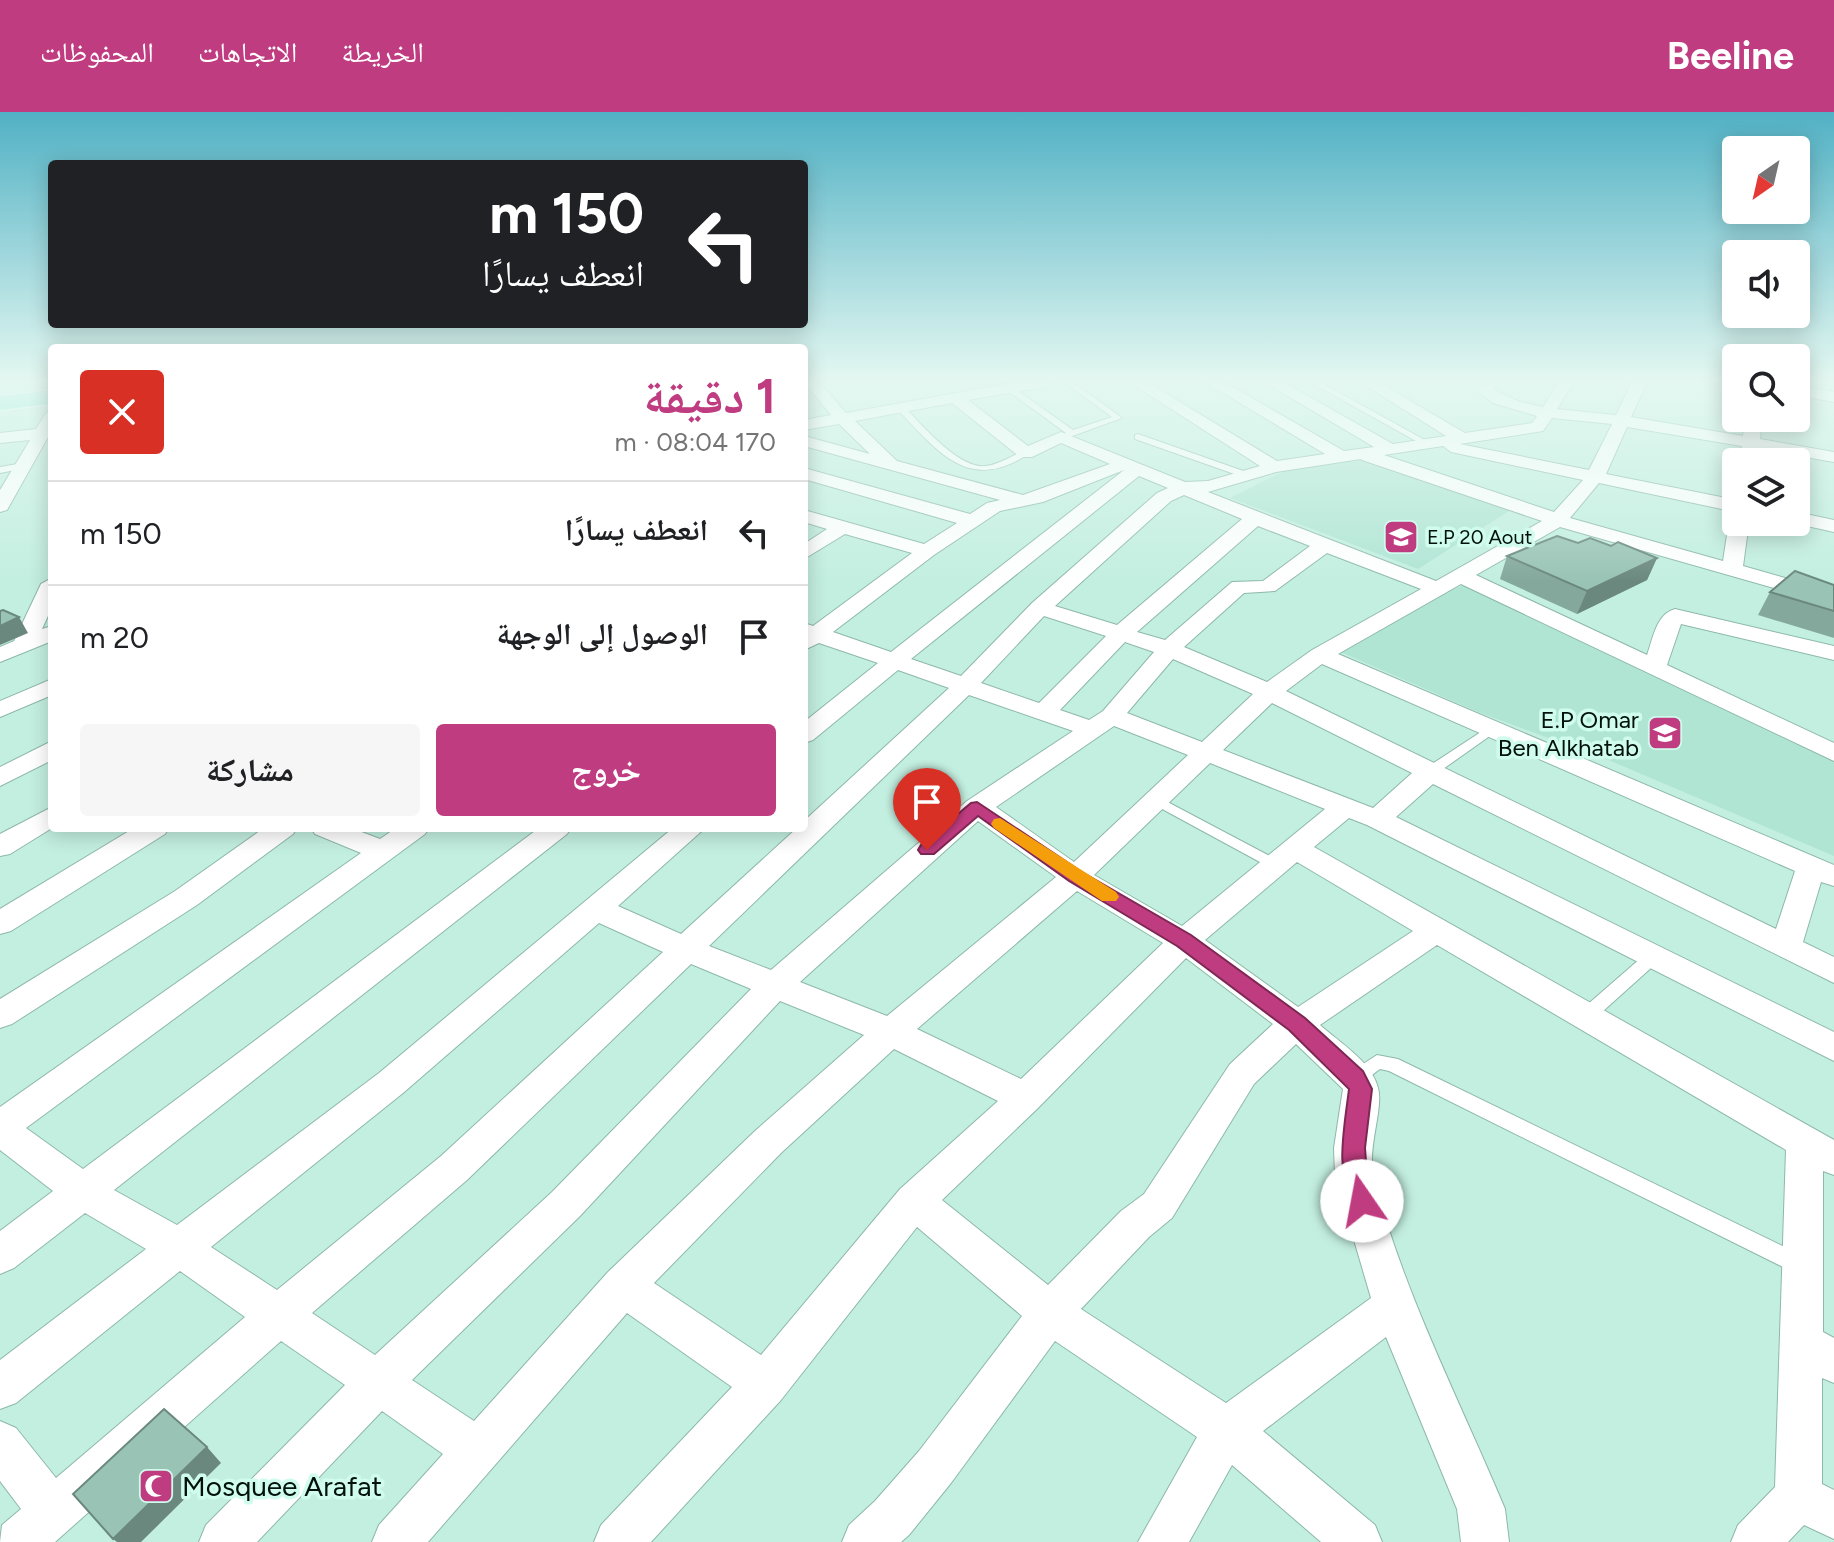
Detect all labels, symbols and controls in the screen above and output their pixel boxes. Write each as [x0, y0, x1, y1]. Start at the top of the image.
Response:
text: Beeline [1667, 33, 1794, 79]
text: المحفوظات [40, 35, 154, 69]
text: الاتجاهات [198, 35, 297, 69]
text: الخريطة [341, 35, 424, 69]
north arrow [1722, 136, 1810, 224]
map controls [1722, 136, 1810, 536]
text: 150 m [489, 180, 644, 247]
icon: left [672, 192, 776, 296]
button: sound [1722, 240, 1810, 328]
text: انعطف يسارًا [482, 252, 644, 295]
button: search [1722, 344, 1810, 432]
text: 1 دقيقة [644, 367, 776, 425]
button: close [80, 370, 164, 454]
text: 170 m · 08:04 [615, 426, 776, 458]
button: layers [1722, 448, 1810, 536]
text: انعطف يسارًا [565, 511, 708, 548]
icon: left [732, 511, 776, 555]
text: 150 m [80, 515, 162, 552]
school or university icon: E.P 20 Aout [1382, 518, 1420, 556]
place label: E.P 20 Aout [1427, 525, 1532, 549]
text: الوصول إلى الوجهة [496, 615, 708, 652]
icon: arrive [732, 615, 776, 659]
text: 20 m [80, 619, 149, 656]
place label: E.P Omar Ben Alkhatab [1498, 705, 1639, 762]
school or university icon: E.P Omar Ben Alkhatab [1646, 714, 1684, 752]
button: مشاركة [80, 724, 420, 816]
button: خروج [436, 724, 776, 816]
pin [893, 768, 961, 850]
icon: arrive [905, 780, 949, 824]
position arrow [1320, 1159, 1404, 1243]
mosque icon: Mosquee Arafat [137, 1467, 175, 1505]
place label: Mosquee Arafat [182, 1469, 382, 1503]

